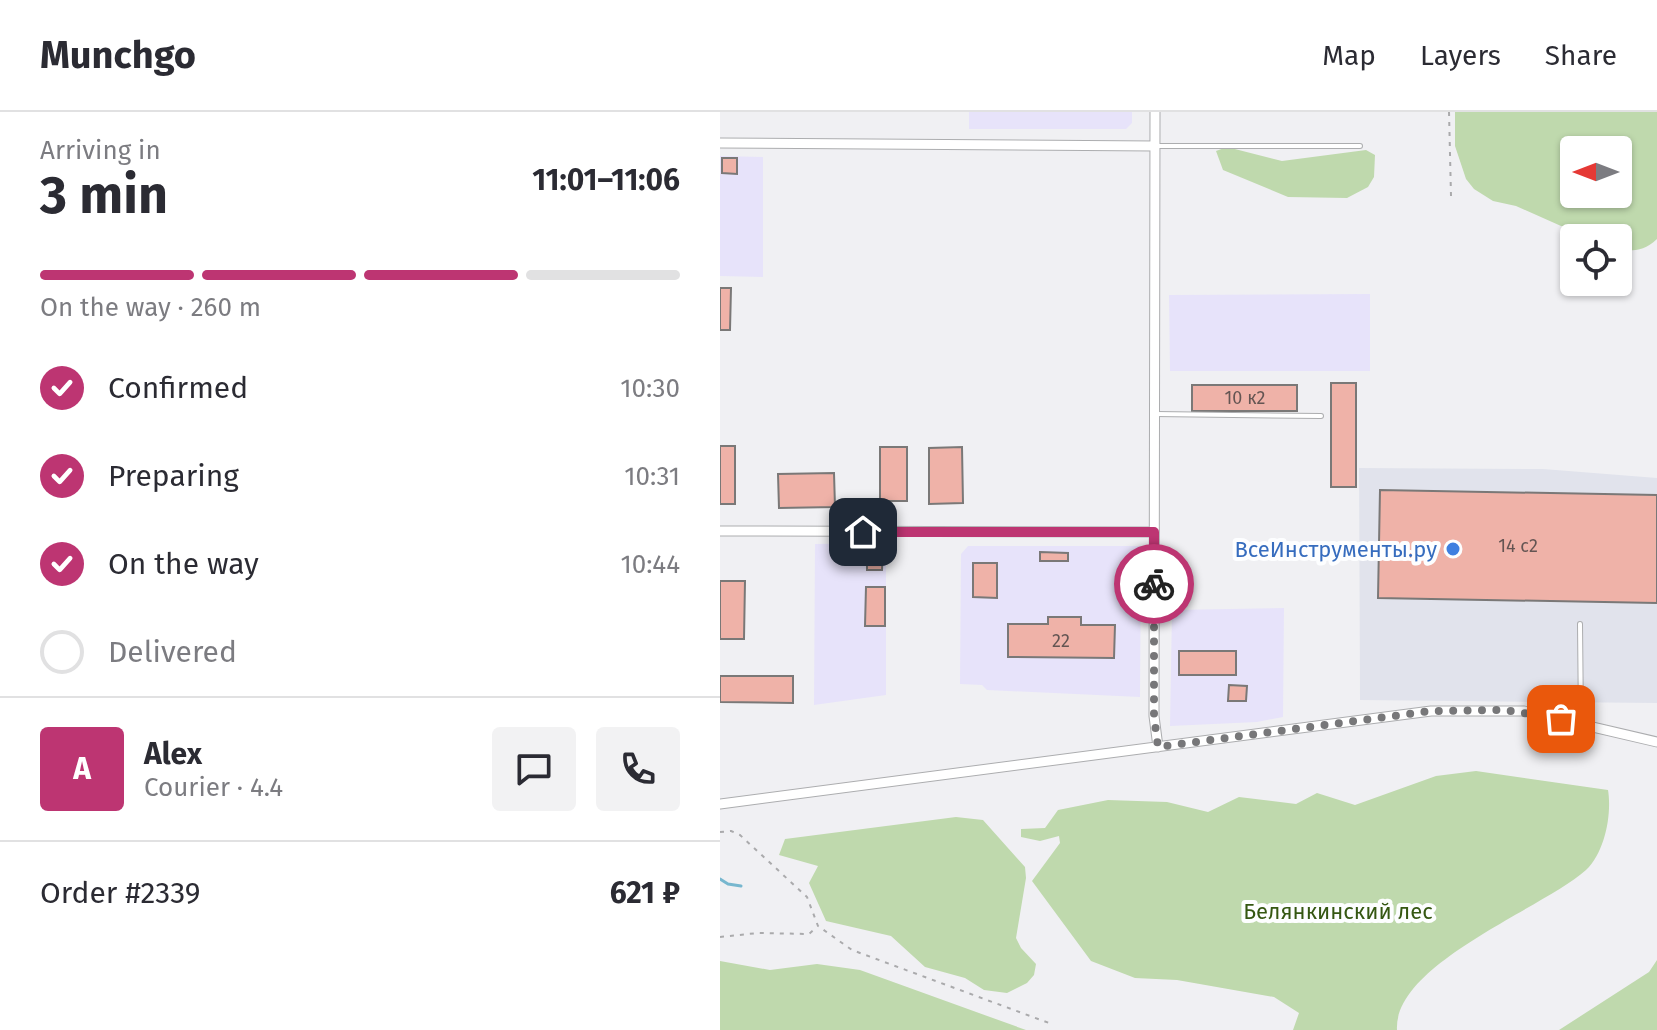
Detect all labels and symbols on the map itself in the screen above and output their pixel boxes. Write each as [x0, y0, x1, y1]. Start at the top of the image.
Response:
north arrow [1560, 136, 1632, 208]
house number: 10 к2 [1225, 387, 1266, 409]
pin [829, 498, 897, 566]
house number: 14 с2 [1498, 535, 1538, 557]
place label: ВсеИнструменты.ру [1234, 536, 1437, 563]
marker: ВсеИнструменты.ру [1444, 540, 1462, 558]
courier [1114, 544, 1194, 624]
house number: 22 [1052, 630, 1070, 652]
pin [1527, 685, 1595, 753]
park label: Белянкинский лес [1243, 898, 1433, 925]

